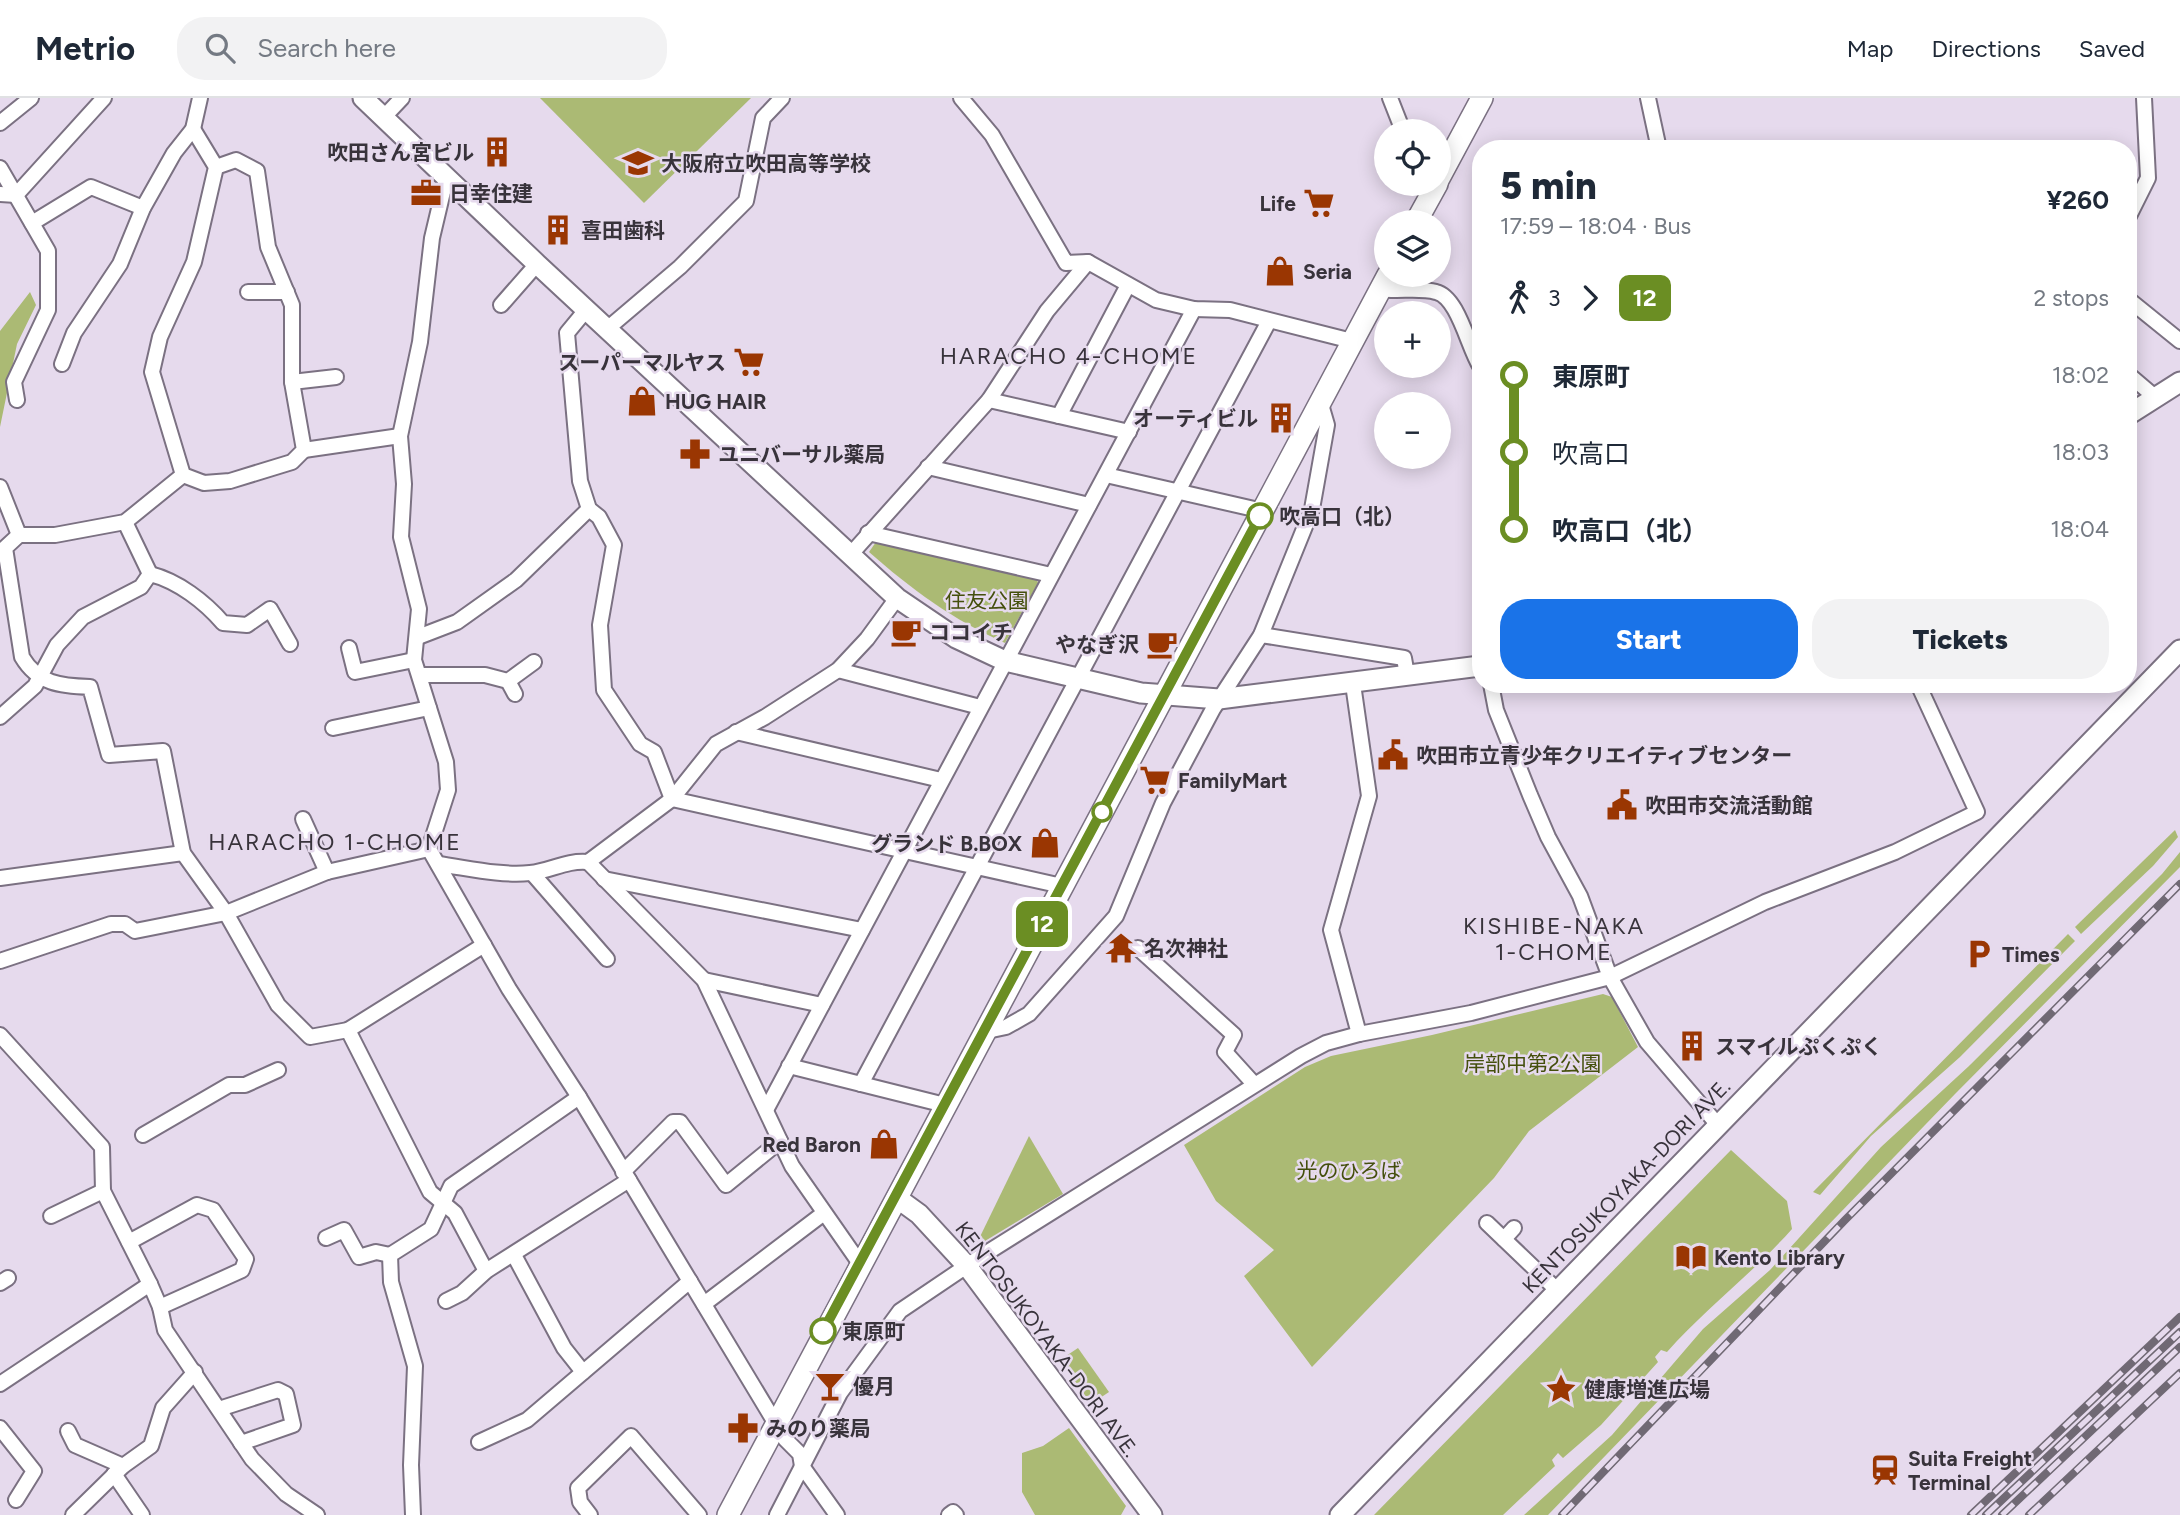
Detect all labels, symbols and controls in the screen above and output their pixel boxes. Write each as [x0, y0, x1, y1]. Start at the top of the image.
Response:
search box [177, 17, 667, 80]
text: Metrio [35, 29, 135, 68]
icon: search [201, 29, 239, 67]
text: Search here [257, 32, 396, 64]
text: Map [1847, 34, 1893, 63]
text: Directions [1931, 34, 2041, 63]
text: Saved [2079, 34, 2145, 63]
map controls [1374, 119, 1451, 469]
button: locate [1374, 119, 1451, 196]
building icon: 吹田さん宮ビル [480, 135, 514, 169]
place label: 吹田さん宮ビル [327, 140, 474, 165]
school or university icon: 大阪府立吹田高等学校 [621, 146, 655, 180]
place label: 大阪府立吹田高等学校 [661, 151, 871, 176]
text: 5 min [1500, 163, 1597, 209]
office icon: 日幸住建 [409, 176, 443, 210]
place label: 日幸住建 [449, 181, 533, 206]
text: ¥260 [2047, 184, 2109, 216]
supermarket icon: Life [1302, 186, 1336, 220]
place label: Life [1260, 191, 1296, 216]
button: layers [1374, 210, 1451, 287]
text: 17:59 – 18:04 · Bus [1500, 212, 1691, 240]
building icon: 喜田歯科 [541, 213, 575, 247]
place label: 喜田歯科 [581, 218, 665, 243]
shop icon: Seria [1263, 254, 1297, 288]
place label: Seria [1303, 259, 1352, 284]
icon: walk [1500, 279, 1538, 317]
icon: forward [1571, 279, 1609, 317]
text: 12 [1633, 283, 1657, 312]
text: 3 [1548, 284, 1561, 312]
text: 2 stops [2033, 284, 2109, 312]
button: + [1374, 301, 1451, 378]
district label: HARACHO 4-CHOME [940, 342, 1198, 370]
supermarket icon: スーパーマルヤス [732, 345, 766, 379]
place label: スーパーマルヤス [558, 350, 726, 375]
text: 東原町 [1552, 361, 1630, 393]
text: 18:02 [2052, 361, 2109, 389]
shop icon: HUG HAIR [625, 384, 659, 418]
place label: HUG HAIR [665, 389, 767, 414]
button: − [1374, 392, 1451, 469]
building icon: オーティビル [1264, 401, 1298, 435]
place label: オーティビル [1133, 406, 1258, 431]
pharmacy icon: ユニバーサル薬局 [678, 437, 712, 471]
text: 吹高口 [1552, 438, 1630, 470]
text: 18:03 [2052, 438, 2109, 466]
place label: ユニバーサル薬局 [718, 442, 886, 467]
marker: 吹高口（北） [1247, 503, 1273, 529]
place label: 吹高口（北） [1279, 504, 1405, 529]
text: 吹高口（北） [1552, 515, 1708, 547]
text: 18:04 [2051, 515, 2109, 543]
park label: 住友公園 [945, 588, 1029, 613]
button: Start [1500, 599, 1798, 679]
button: Tickets [1812, 599, 2109, 679]
cafe icon: ココイチ [889, 615, 923, 649]
place label: ココイチ [929, 620, 1013, 645]
cafe icon: やなぎ沢 [1145, 627, 1179, 661]
place label: やなぎ沢 [1055, 632, 1139, 657]
public building icon: 吹田市立青少年クリエイティブセンター [1376, 738, 1410, 772]
place label: 吹田市立青少年クリエイティブセンター [1416, 743, 1792, 768]
supermarket icon: FamilyMart [1138, 763, 1172, 797]
place label: FamilyMart [1178, 768, 1287, 793]
public building icon: 吹田市交流活動館 [1605, 788, 1639, 822]
place label: 吹田市交流活動館 [1645, 793, 1813, 818]
unlabelled marker [1092, 802, 1112, 822]
shop icon: グランド B.BOX [1028, 826, 1062, 860]
district label: HARACHO 1-CHOME [208, 828, 462, 856]
place label: グランド B.BOX [871, 831, 1023, 856]
line badge: 12 [1010, 901, 1074, 947]
text: 12 [1030, 909, 1054, 938]
district label: KISHIBE-NAKA 1-CHOME [1463, 912, 1645, 966]
temple icon: 名次神社 [1104, 931, 1138, 965]
place label: 名次神社 [1144, 936, 1228, 961]
parking icon: Times [1962, 937, 1996, 971]
place label: Times [2002, 942, 2060, 967]
building icon: スマイルぷくぷく [1675, 1029, 1709, 1063]
place label: スマイルぷくぷく [1715, 1034, 1882, 1059]
park label: 岸部中第2公園 [1464, 1051, 1602, 1076]
street label: KENTOSUKOYAKA-DORI AVE. [1517, 1074, 1735, 1298]
shop icon: Red Baron [867, 1127, 901, 1161]
place label: Red Baron [762, 1132, 861, 1157]
park label: 光のひろば [1297, 1158, 1402, 1183]
street label: KENTOSUKOYAKA-DORI AVE. [950, 1216, 1144, 1462]
library icon: Kento Library [1674, 1240, 1708, 1274]
place label: Kento Library [1714, 1245, 1846, 1270]
marker: 東原町 [810, 1318, 836, 1344]
place label: 東原町 [842, 1319, 905, 1344]
bar icon: 優月 [813, 1369, 847, 1403]
place icon: 健康増進広場 [1544, 1372, 1578, 1406]
place label: 優月 [853, 1374, 895, 1399]
place label: 健康増進広場 [1584, 1377, 1710, 1402]
pharmacy icon: みのり薬局 [726, 1411, 760, 1445]
place label: みのり薬局 [766, 1416, 871, 1441]
place label: Suita Freight Terminal [1908, 1446, 2032, 1495]
station icon: Suita Freight Terminal [1868, 1453, 1902, 1487]

